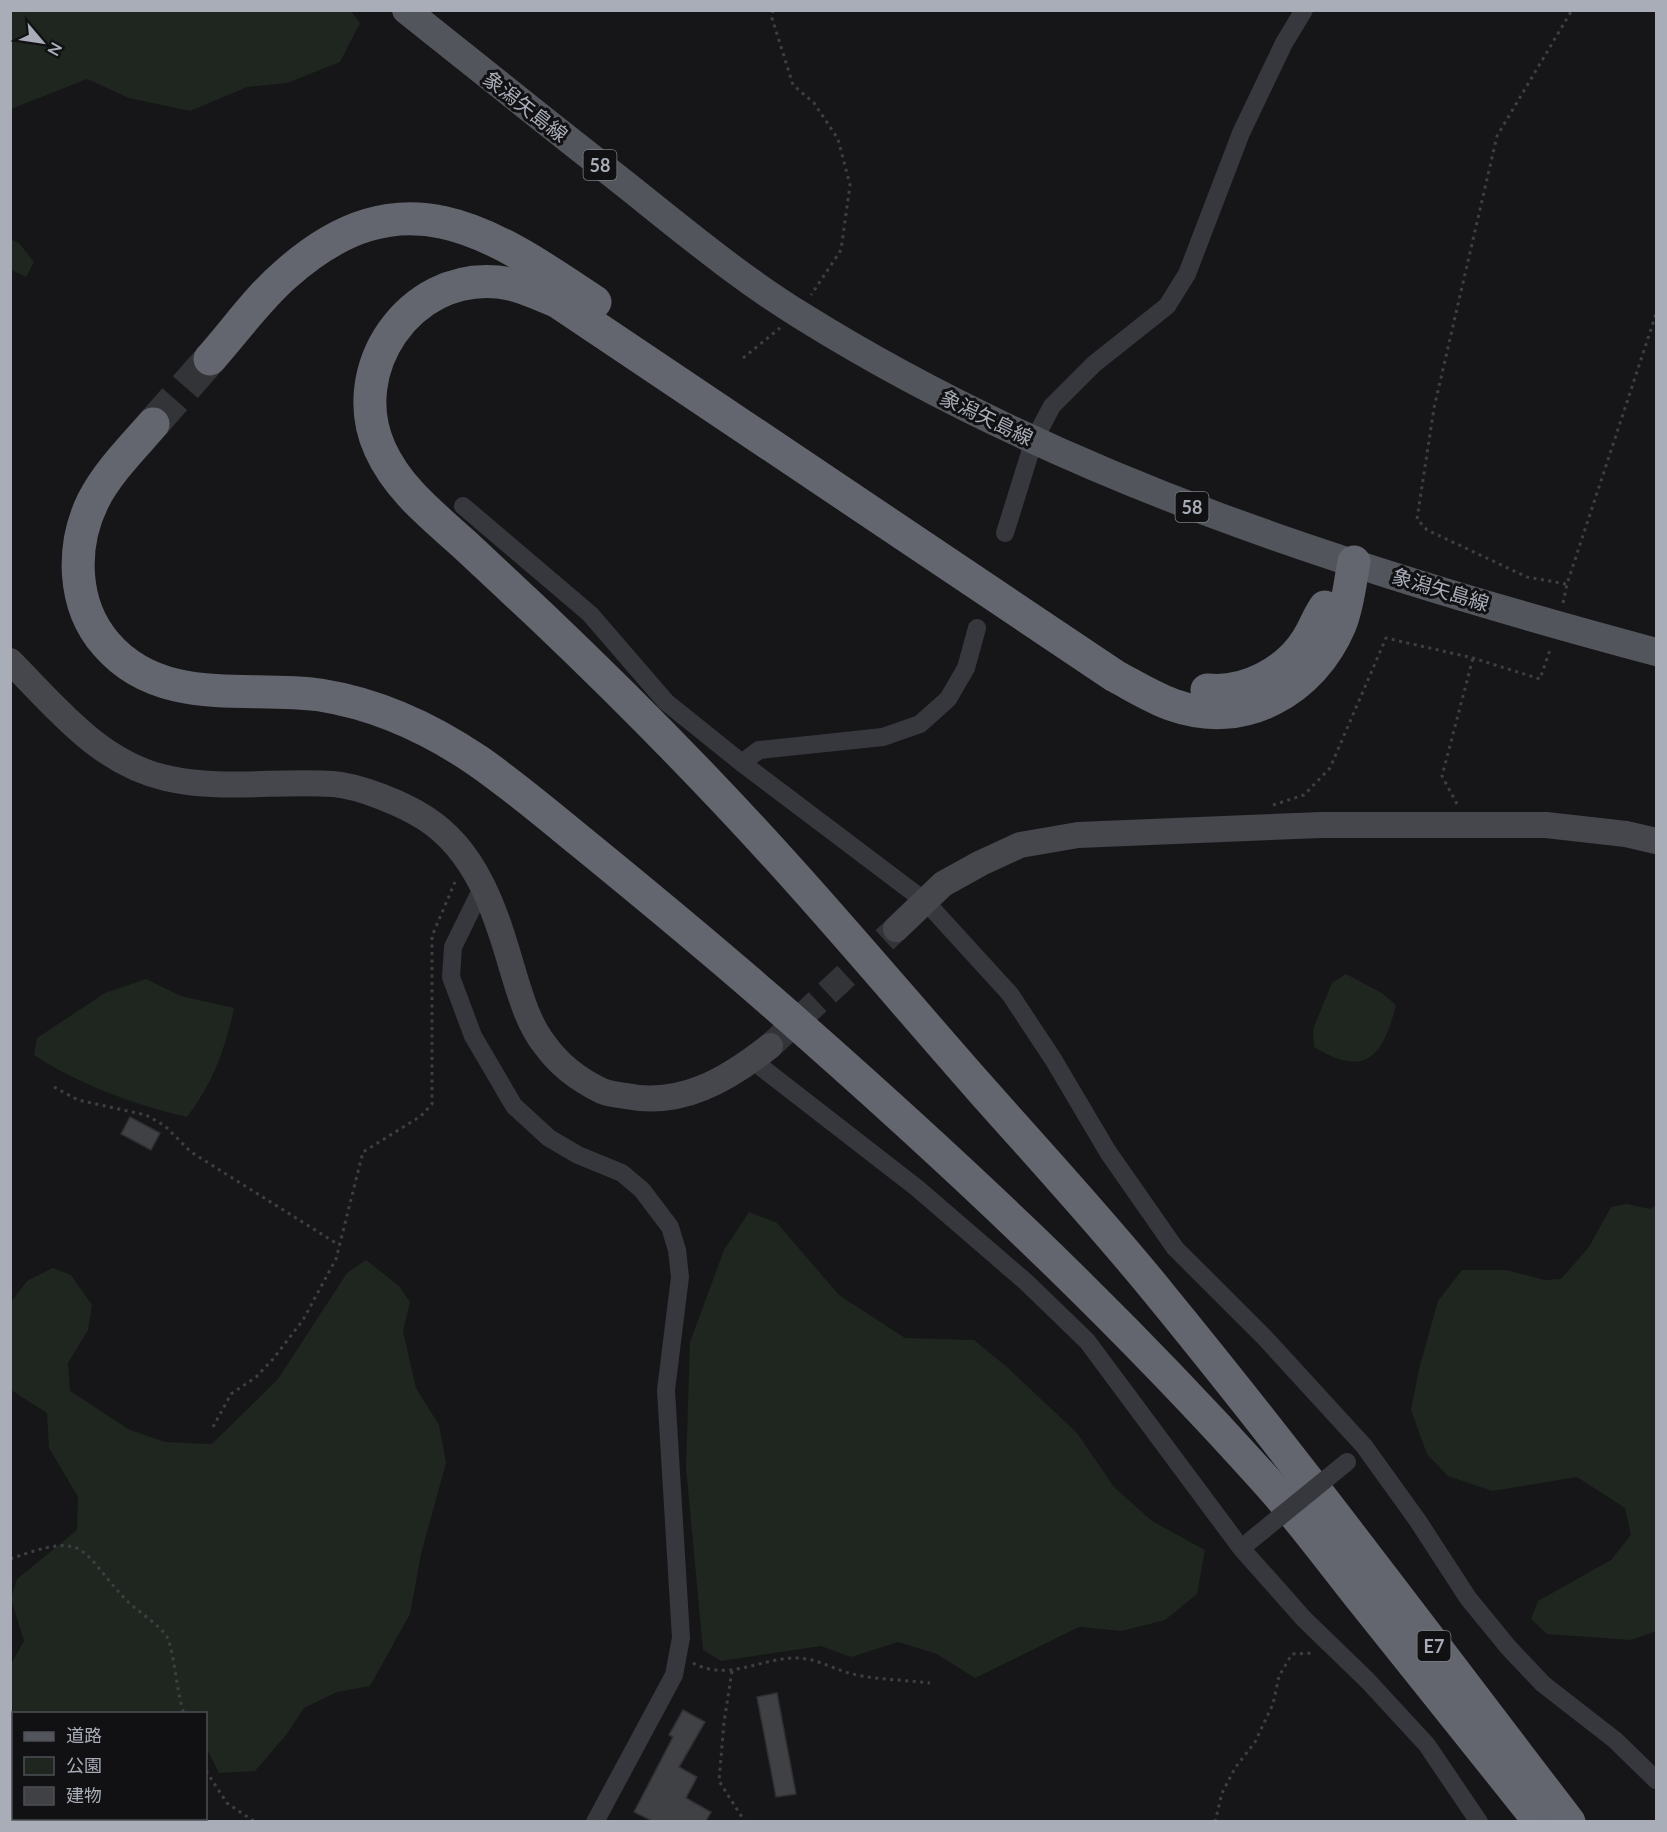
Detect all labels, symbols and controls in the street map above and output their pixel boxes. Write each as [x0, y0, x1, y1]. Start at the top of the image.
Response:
north arrow [12, 12, 72, 72]
text: N [44, 40, 67, 60]
street label: 象潟矢島線 [479, 66, 573, 146]
road number: 58 [584, 150, 616, 180]
street label: 象潟矢島線 [937, 384, 1037, 450]
road number: 58 [1176, 492, 1208, 522]
street label: 象潟矢島線 [1390, 563, 1492, 615]
road number: E7 [1418, 1631, 1450, 1661]
legend [12, 1712, 207, 1820]
text: 道路 [66, 1724, 102, 1746]
text: 公園 [66, 1754, 102, 1776]
text: 建物 [66, 1784, 102, 1806]

